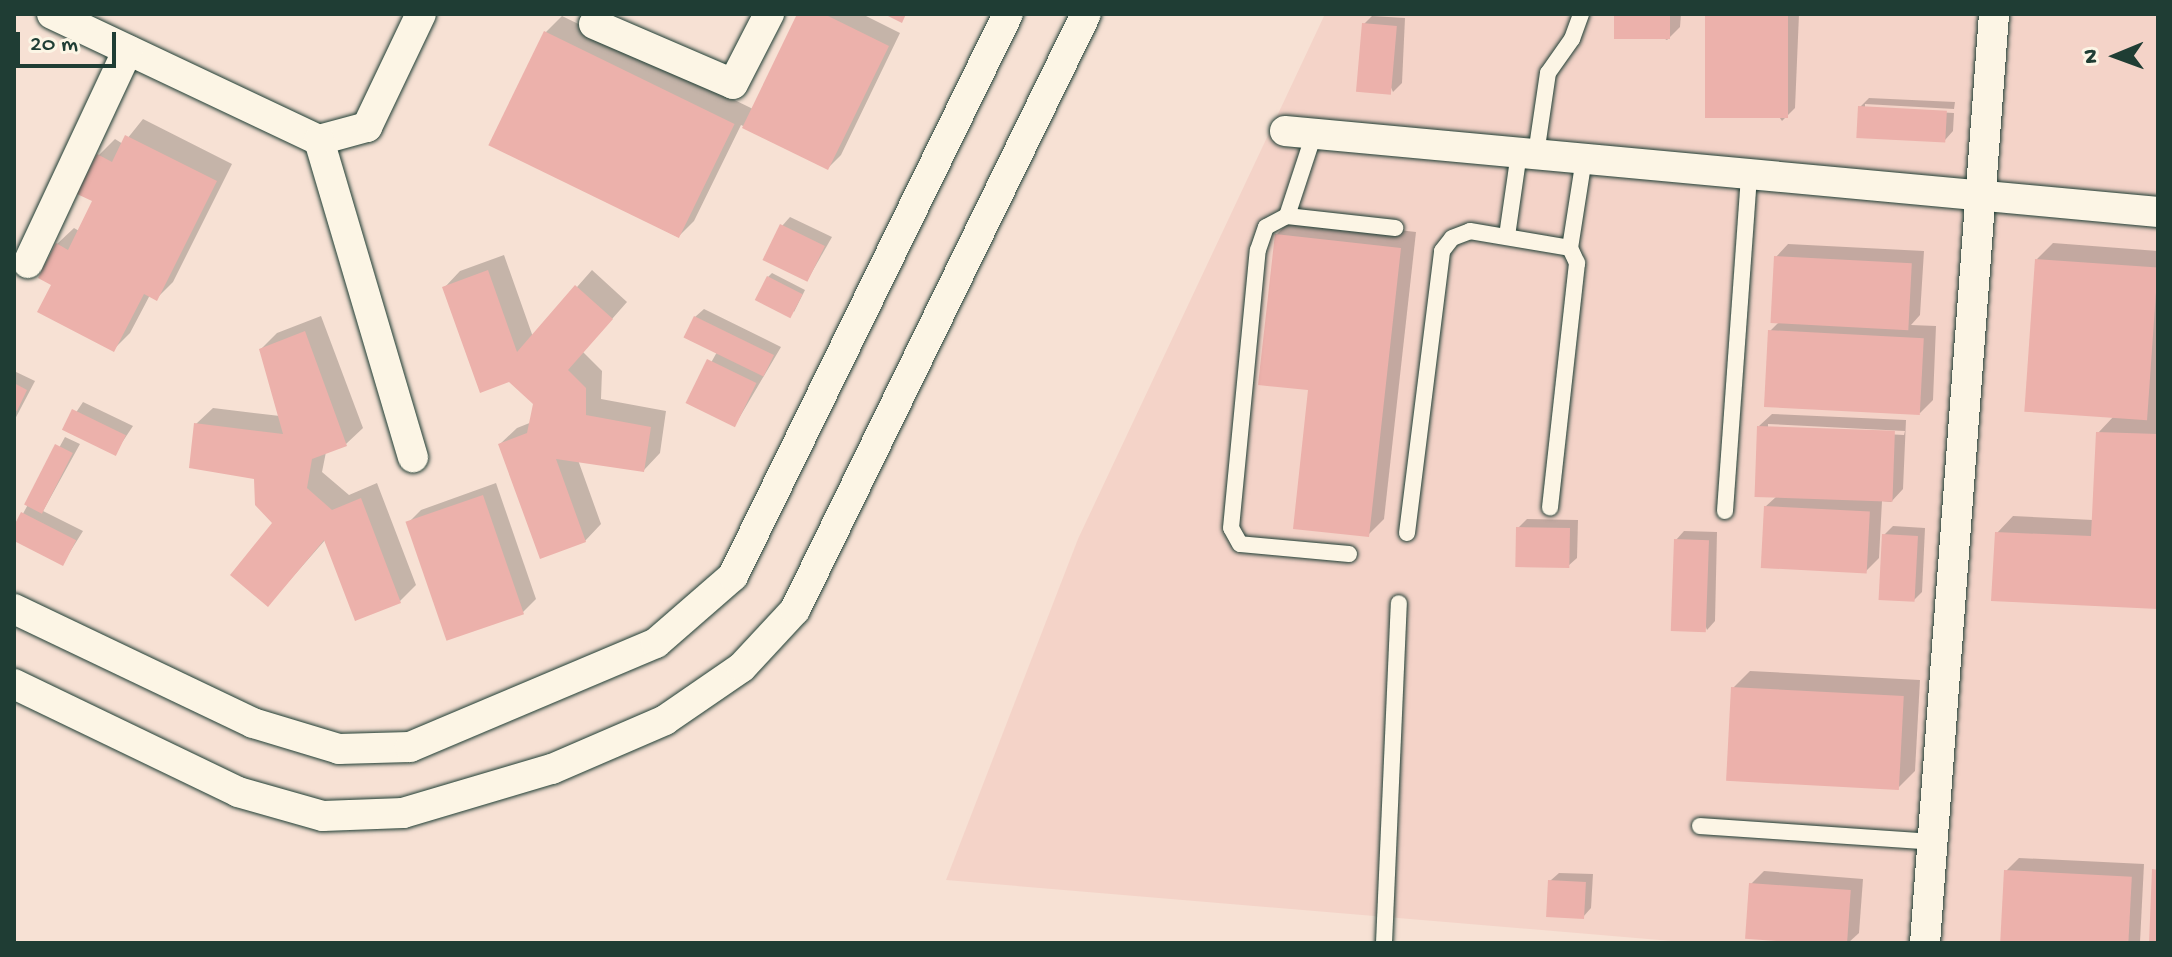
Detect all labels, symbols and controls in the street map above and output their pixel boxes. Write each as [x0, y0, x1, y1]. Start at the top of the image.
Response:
scale bar [20, 16, 120, 66]
north arrow [2076, 16, 2156, 96]
text: 20 m [30, 31, 78, 60]
text: N [2079, 49, 2105, 64]

